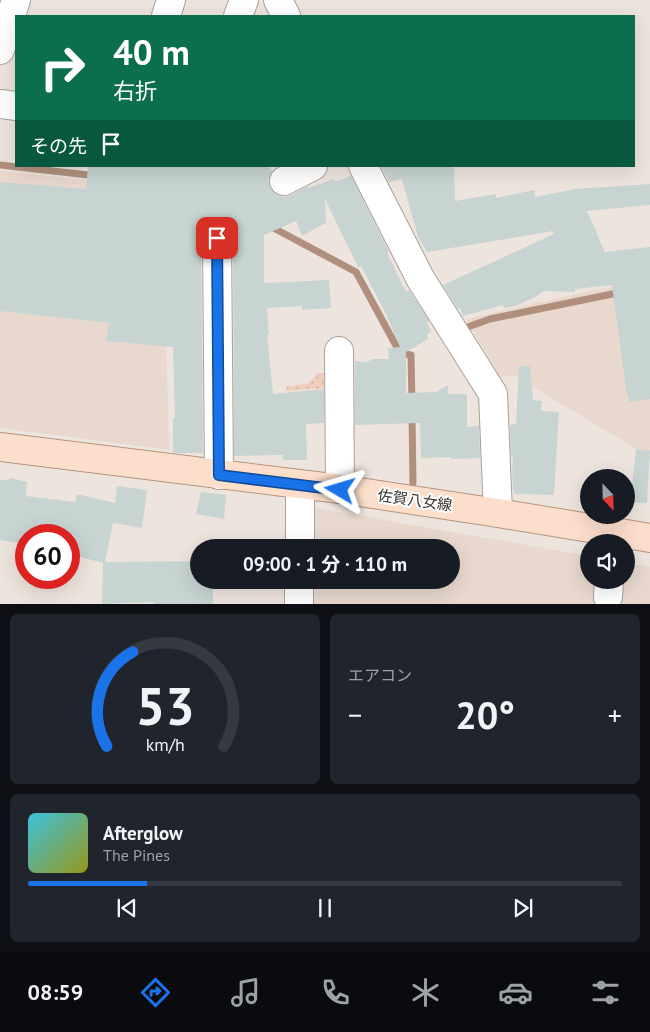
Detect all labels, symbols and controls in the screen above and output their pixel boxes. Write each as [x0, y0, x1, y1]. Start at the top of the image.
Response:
text: 40 m [113, 29, 190, 75]
icon: right [30, 35, 95, 100]
text: 右折 [113, 77, 157, 105]
icon: arrive [97, 130, 125, 158]
text: その先 [30, 134, 87, 158]
pin [196, 217, 238, 259]
icon: arrive [203, 224, 231, 252]
position arrow [313, 463, 365, 515]
north arrow [580, 469, 635, 524]
map controls [580, 469, 635, 589]
street label: 佐賀八女線 [377, 485, 453, 515]
speed limit sign: 60 [15, 524, 80, 589]
button: sound [580, 534, 635, 589]
text: 09:00 · 1 分 · 110 m [243, 552, 407, 576]
text: エアコン [348, 665, 412, 685]
text: 53 [136, 672, 194, 739]
text: 20° [455, 690, 515, 739]
text: − [348, 696, 362, 733]
text: + [608, 696, 622, 733]
text: km/h [145, 733, 185, 756]
text: Afterglow [103, 821, 183, 845]
text: The Pines [103, 845, 170, 865]
icon: previous [113, 894, 141, 922]
icon: pause [311, 894, 339, 922]
icon: next [509, 894, 537, 922]
icon: directions [138, 975, 173, 1010]
icon: music [228, 975, 263, 1010]
icon: phone [318, 975, 353, 1010]
icon: climate [408, 975, 443, 1010]
icon: car [498, 975, 533, 1010]
icon: filters [588, 975, 623, 1010]
text: 08:59 [27, 978, 83, 1006]

